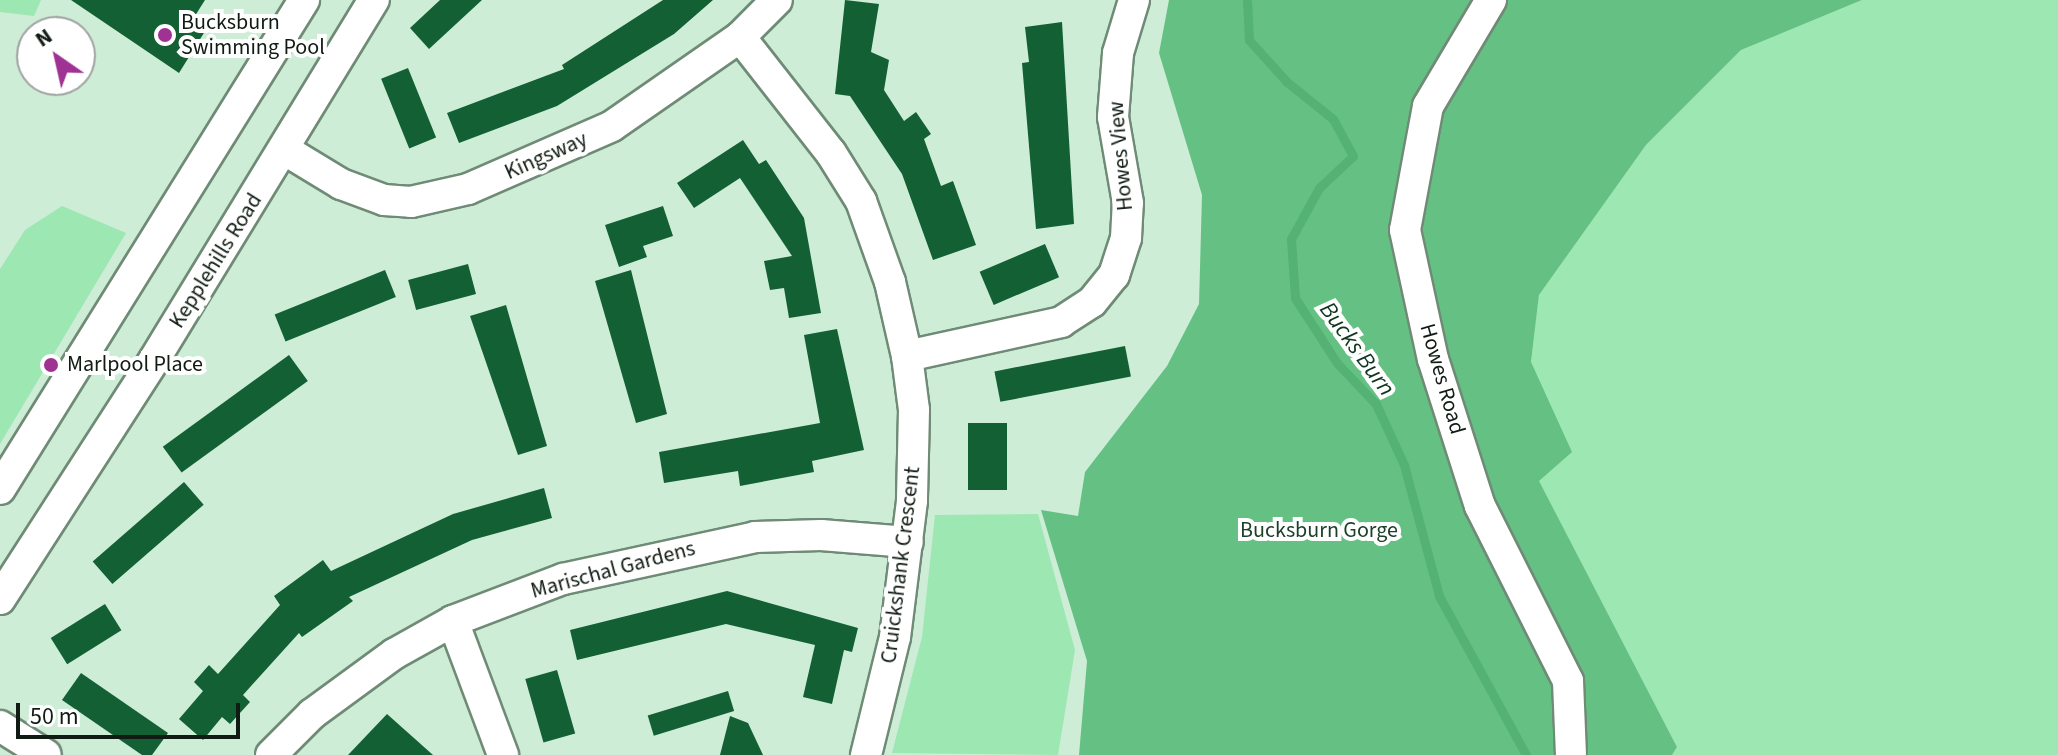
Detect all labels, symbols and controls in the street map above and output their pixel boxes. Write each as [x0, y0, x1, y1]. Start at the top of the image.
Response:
place label: Bucksburn Swimming Pool [181, 9, 325, 60]
north arrow [16, 16, 96, 96]
text: N [29, 20, 59, 55]
marker: Bucksburn Swimming Pool [156, 26, 174, 44]
street label: Howes View [1103, 100, 1139, 212]
street label: Kingsway [501, 126, 591, 186]
street label: Kepplehills Road [164, 189, 268, 333]
water label: Bucks Burn [1313, 296, 1401, 402]
street label: Howes Road [1414, 321, 1470, 437]
place label: Marlpool Place [67, 352, 203, 378]
marker: Marlpool Place [42, 356, 60, 374]
street label: Cruickshank Crescent [876, 465, 926, 665]
park label: Bucksburn Gorge [1240, 518, 1398, 544]
street label: Marischal Gardens [528, 535, 698, 605]
scale bar [20, 687, 244, 737]
text: 50 m [30, 699, 79, 734]

